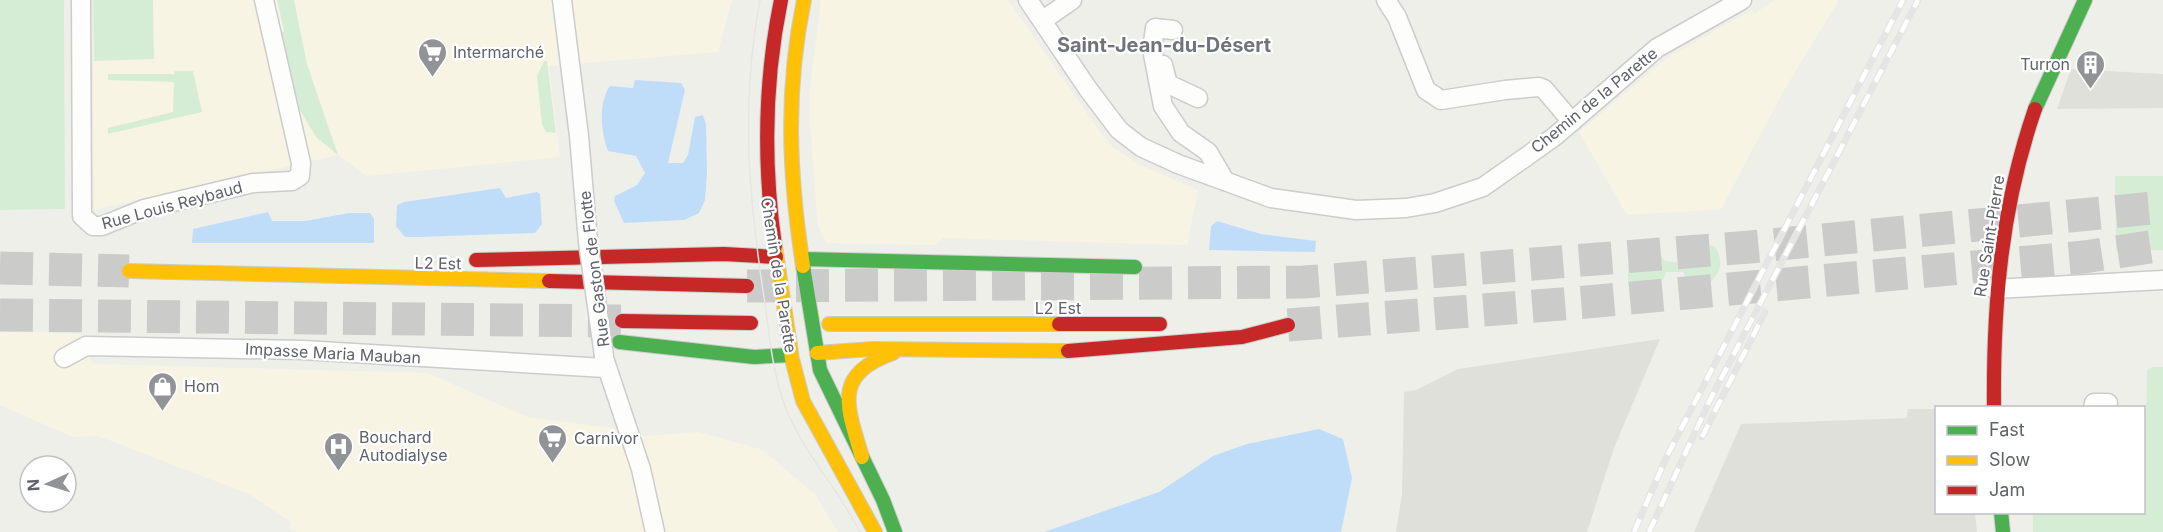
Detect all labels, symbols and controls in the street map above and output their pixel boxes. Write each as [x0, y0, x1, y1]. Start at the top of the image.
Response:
district label: Saint-Jean-du-Désert [1057, 33, 1271, 57]
supermarket icon: Intermarché [416, 36, 448, 78]
place label: Intermarché [453, 42, 544, 62]
street label: Chemin de la Parette [1527, 43, 1661, 157]
building icon: Turron [2075, 48, 2107, 90]
place label: Turron [2020, 54, 2070, 74]
street label: Rue Saint-Pierre [1969, 174, 2009, 298]
street label: Rue Louis Reybaud [99, 177, 245, 233]
street label: Rue Gaston de Flotte [574, 190, 614, 348]
street label: Chemin de la Parette [757, 196, 801, 354]
street label: L2 Est [415, 253, 461, 273]
street label: L2 Est [1035, 298, 1081, 318]
street label: Impasse Maria Mauban [244, 338, 422, 368]
shop icon: Hom [147, 370, 179, 412]
place label: Hom [184, 376, 220, 396]
legend [1935, 406, 2145, 514]
text: Fast [1989, 419, 2025, 440]
supermarket icon: Carnivor [537, 422, 569, 464]
place label: Bouchard Autodialyse [359, 427, 448, 465]
place label: Carnivor [574, 428, 639, 448]
hospital icon: Bouchard Autodialyse [322, 430, 354, 472]
text: Slow [1989, 449, 2030, 470]
north arrow [18, 454, 78, 514]
text: N [23, 478, 43, 492]
text: Jam [1989, 479, 2025, 500]

